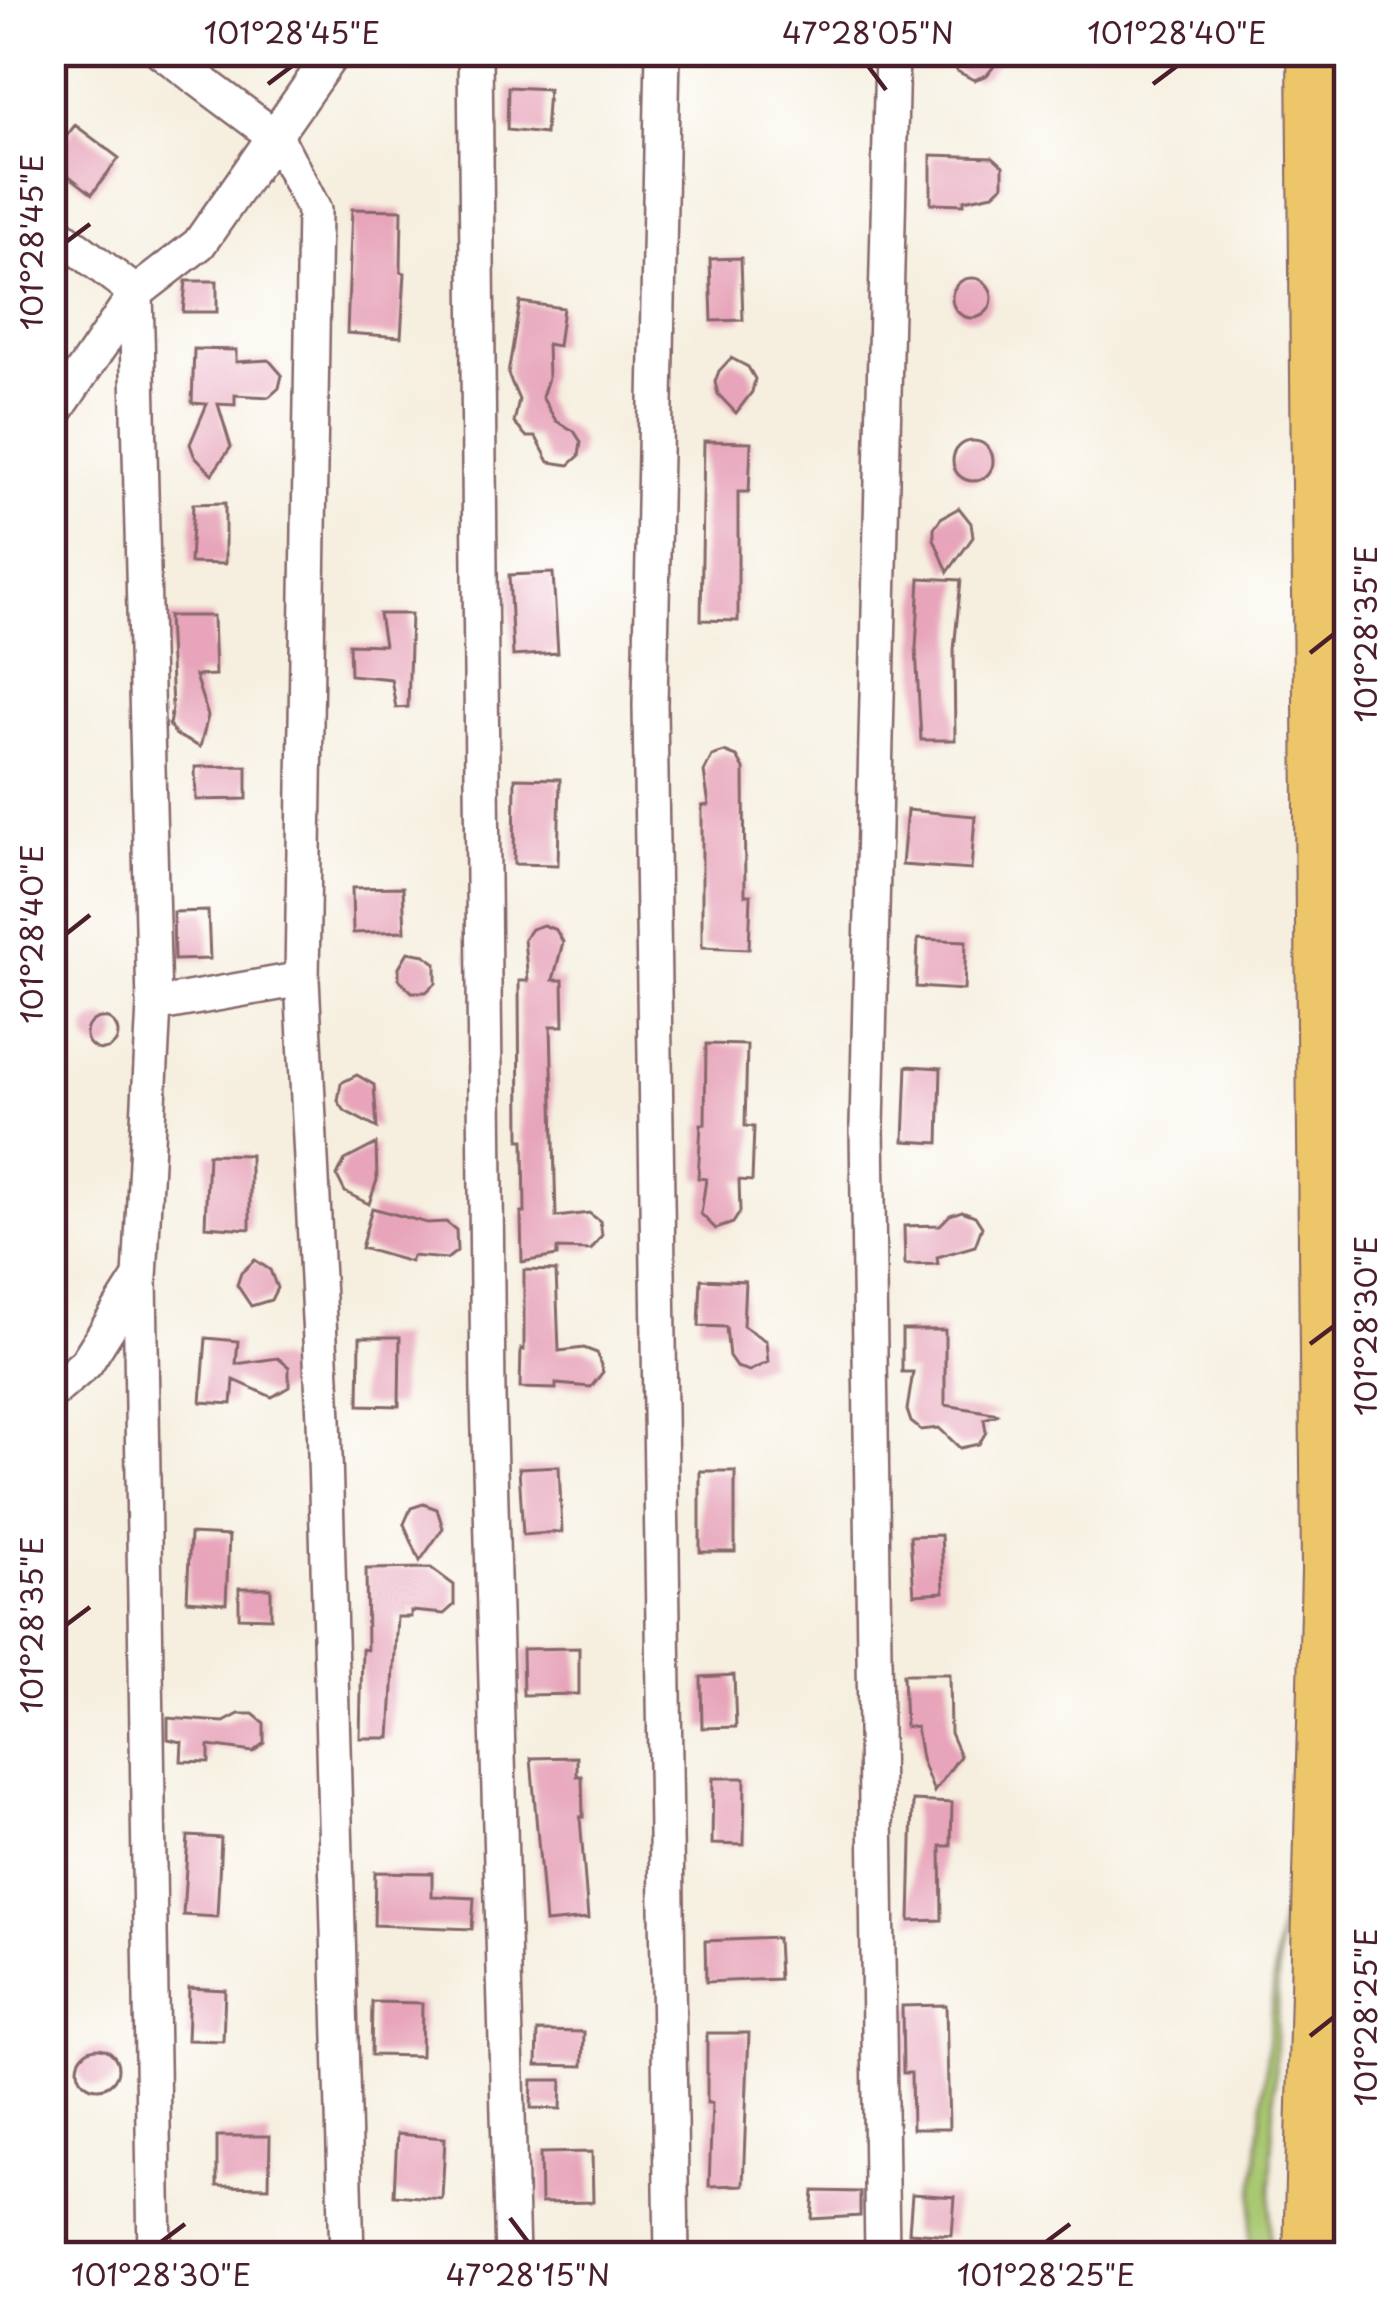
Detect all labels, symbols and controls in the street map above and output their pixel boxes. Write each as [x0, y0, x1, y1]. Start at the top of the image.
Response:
text: 101°28'45"E [204, 9, 380, 54]
text: 47°28'05"N [782, 9, 954, 54]
text: 101°28'40"E [1087, 9, 1267, 54]
text: 101°28'45"E [8, 154, 53, 330]
text: 101°28'35"E [1342, 546, 1387, 722]
text: 101°28'40"E [8, 844, 53, 1024]
text: 101°28'30"E [1342, 1236, 1387, 1416]
text: 101°28'35"E [8, 1537, 53, 1713]
text: 101°28'25"E [1342, 1928, 1387, 2106]
text: 101°28'30"E [71, 2251, 251, 2296]
text: 47°28'15"N [446, 2251, 610, 2296]
text: 101°28'25"E [957, 2251, 1135, 2296]

